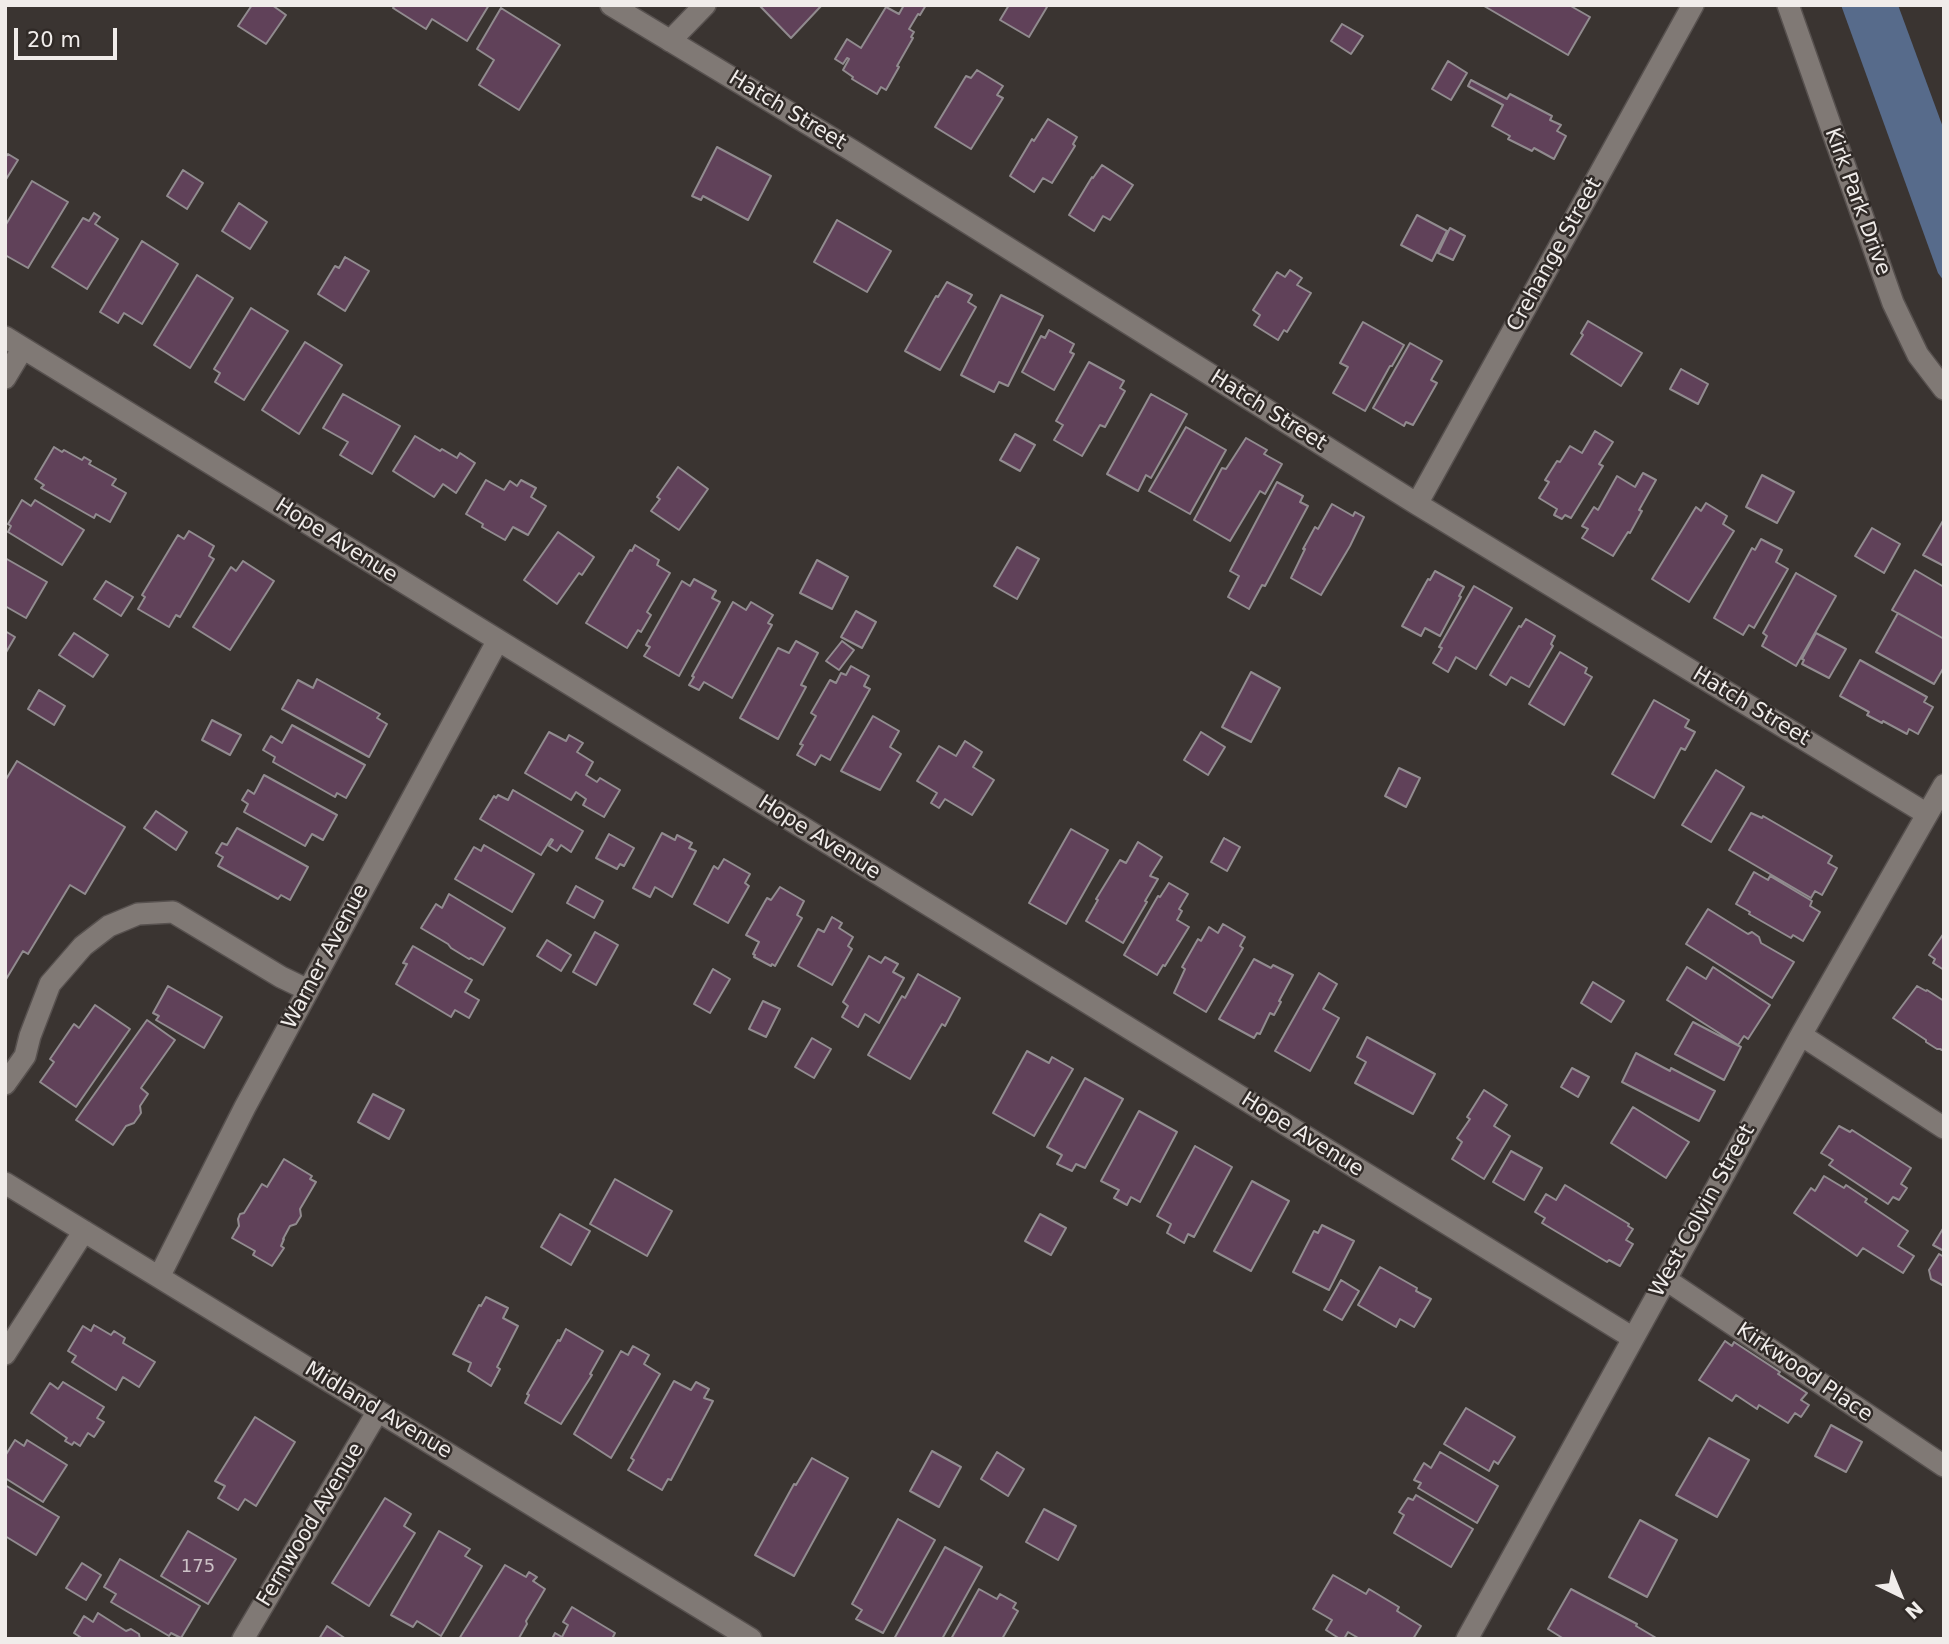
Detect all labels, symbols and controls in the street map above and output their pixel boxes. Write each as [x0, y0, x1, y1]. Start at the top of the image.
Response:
scale bar [18, 14, 121, 58]
text: 20 m [27, 28, 81, 52]
street label: Hatch Street [724, 66, 850, 156]
street label: Kirk Park Drive [1819, 125, 1895, 279]
street label: Crehange Street [1502, 174, 1608, 336]
street label: Hatch Street [1205, 365, 1331, 457]
street label: Hope Avenue [270, 493, 402, 589]
street label: Hatch Street [1688, 662, 1814, 752]
street label: Hope Avenue [753, 790, 885, 886]
street label: Warner Avenue [277, 880, 375, 1034]
street label: Hope Avenue [1236, 1087, 1368, 1183]
street label: West Colvin Street [1645, 1120, 1761, 1302]
street label: Kirkwood Place [1731, 1318, 1877, 1428]
street label: Midland Avenue [300, 1357, 456, 1465]
street label: Fernwood Avenue [252, 1439, 370, 1611]
house number: 175 [181, 1556, 215, 1578]
north arrow [1865, 1560, 1935, 1630]
text: N [1901, 1597, 1928, 1624]

